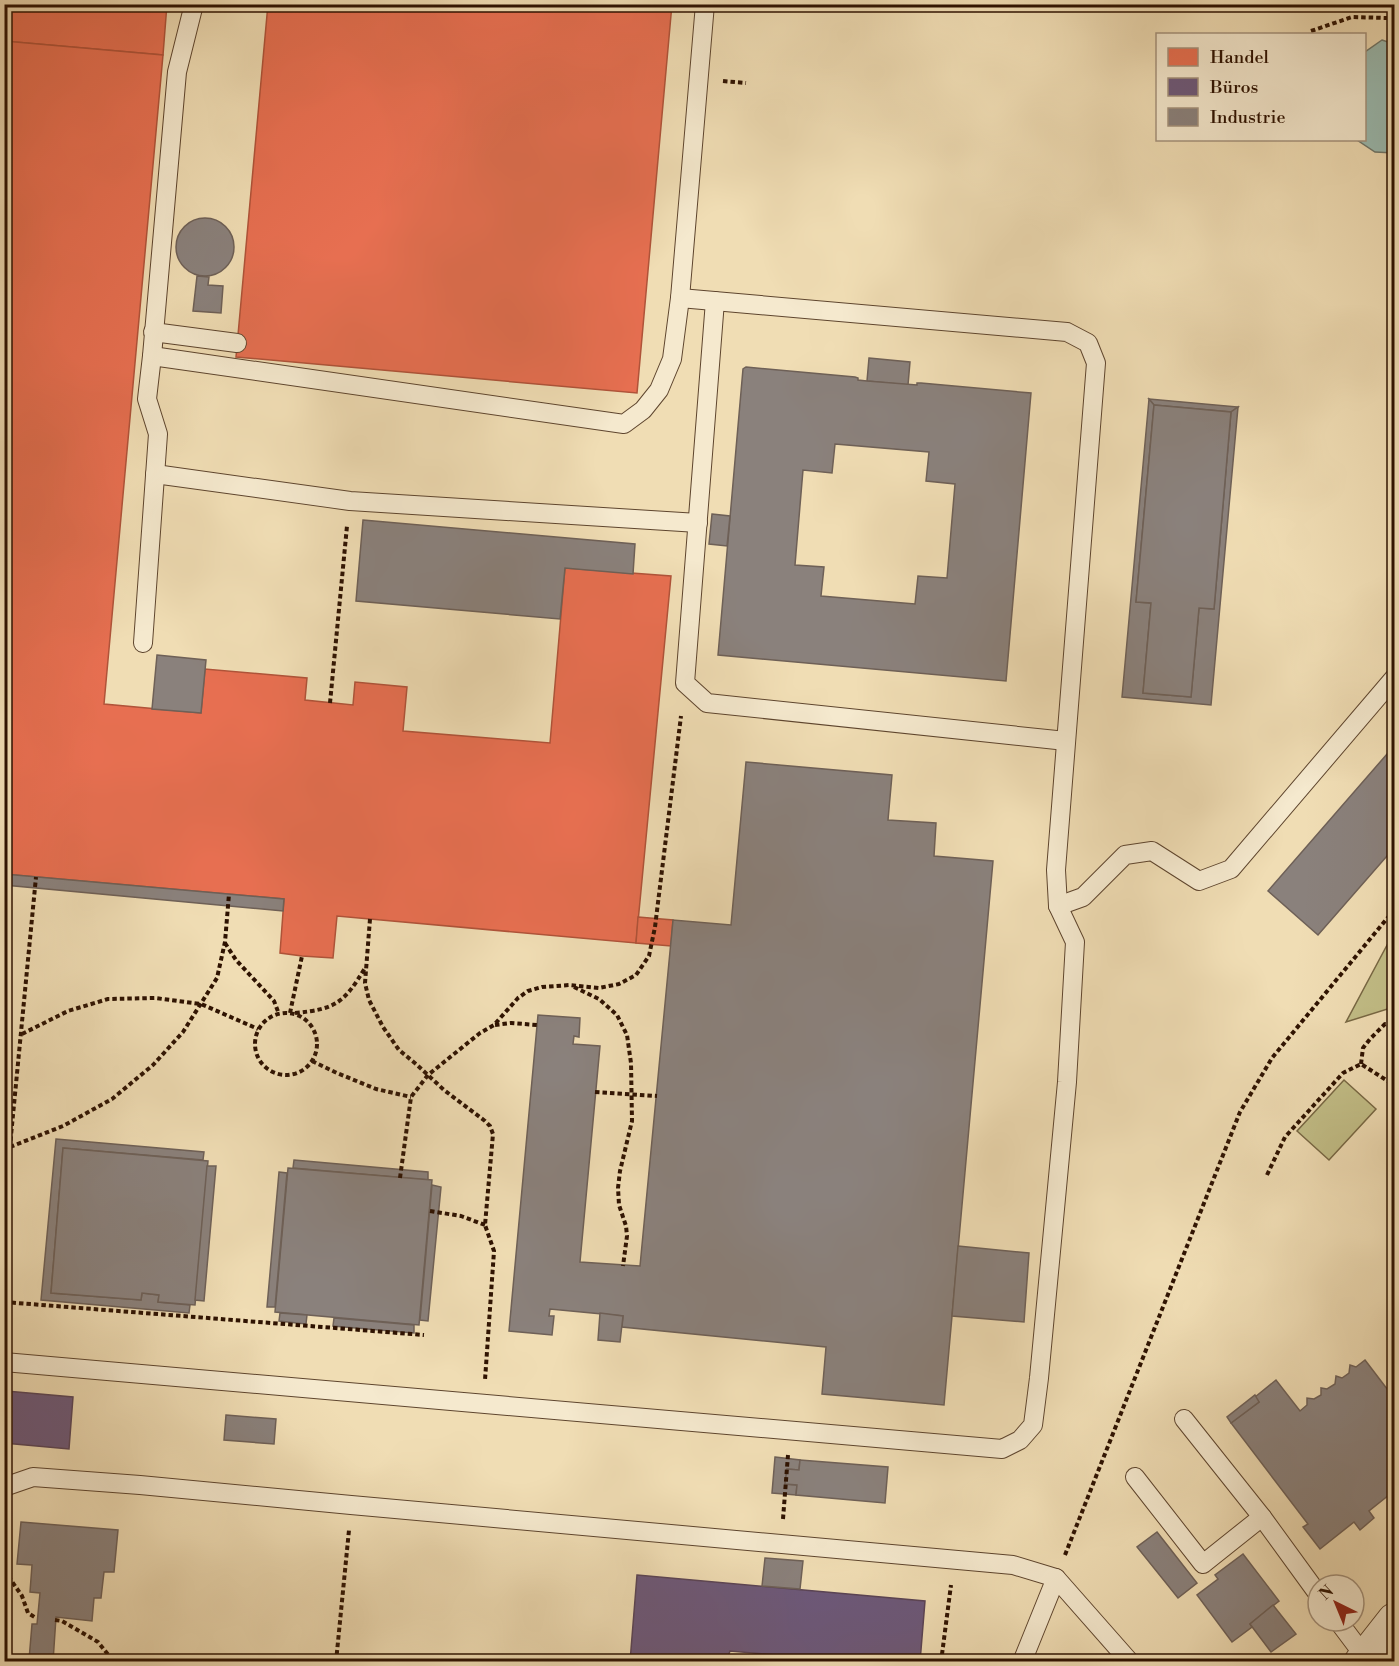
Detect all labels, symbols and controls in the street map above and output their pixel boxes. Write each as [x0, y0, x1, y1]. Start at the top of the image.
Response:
legend [1156, 33, 1366, 141]
text: Handel [1210, 46, 1270, 69]
text: Büros [1209, 76, 1259, 99]
text: Industrie [1210, 106, 1286, 129]
north arrow [1306, 1573, 1366, 1633]
text: N [1315, 1581, 1338, 1604]

